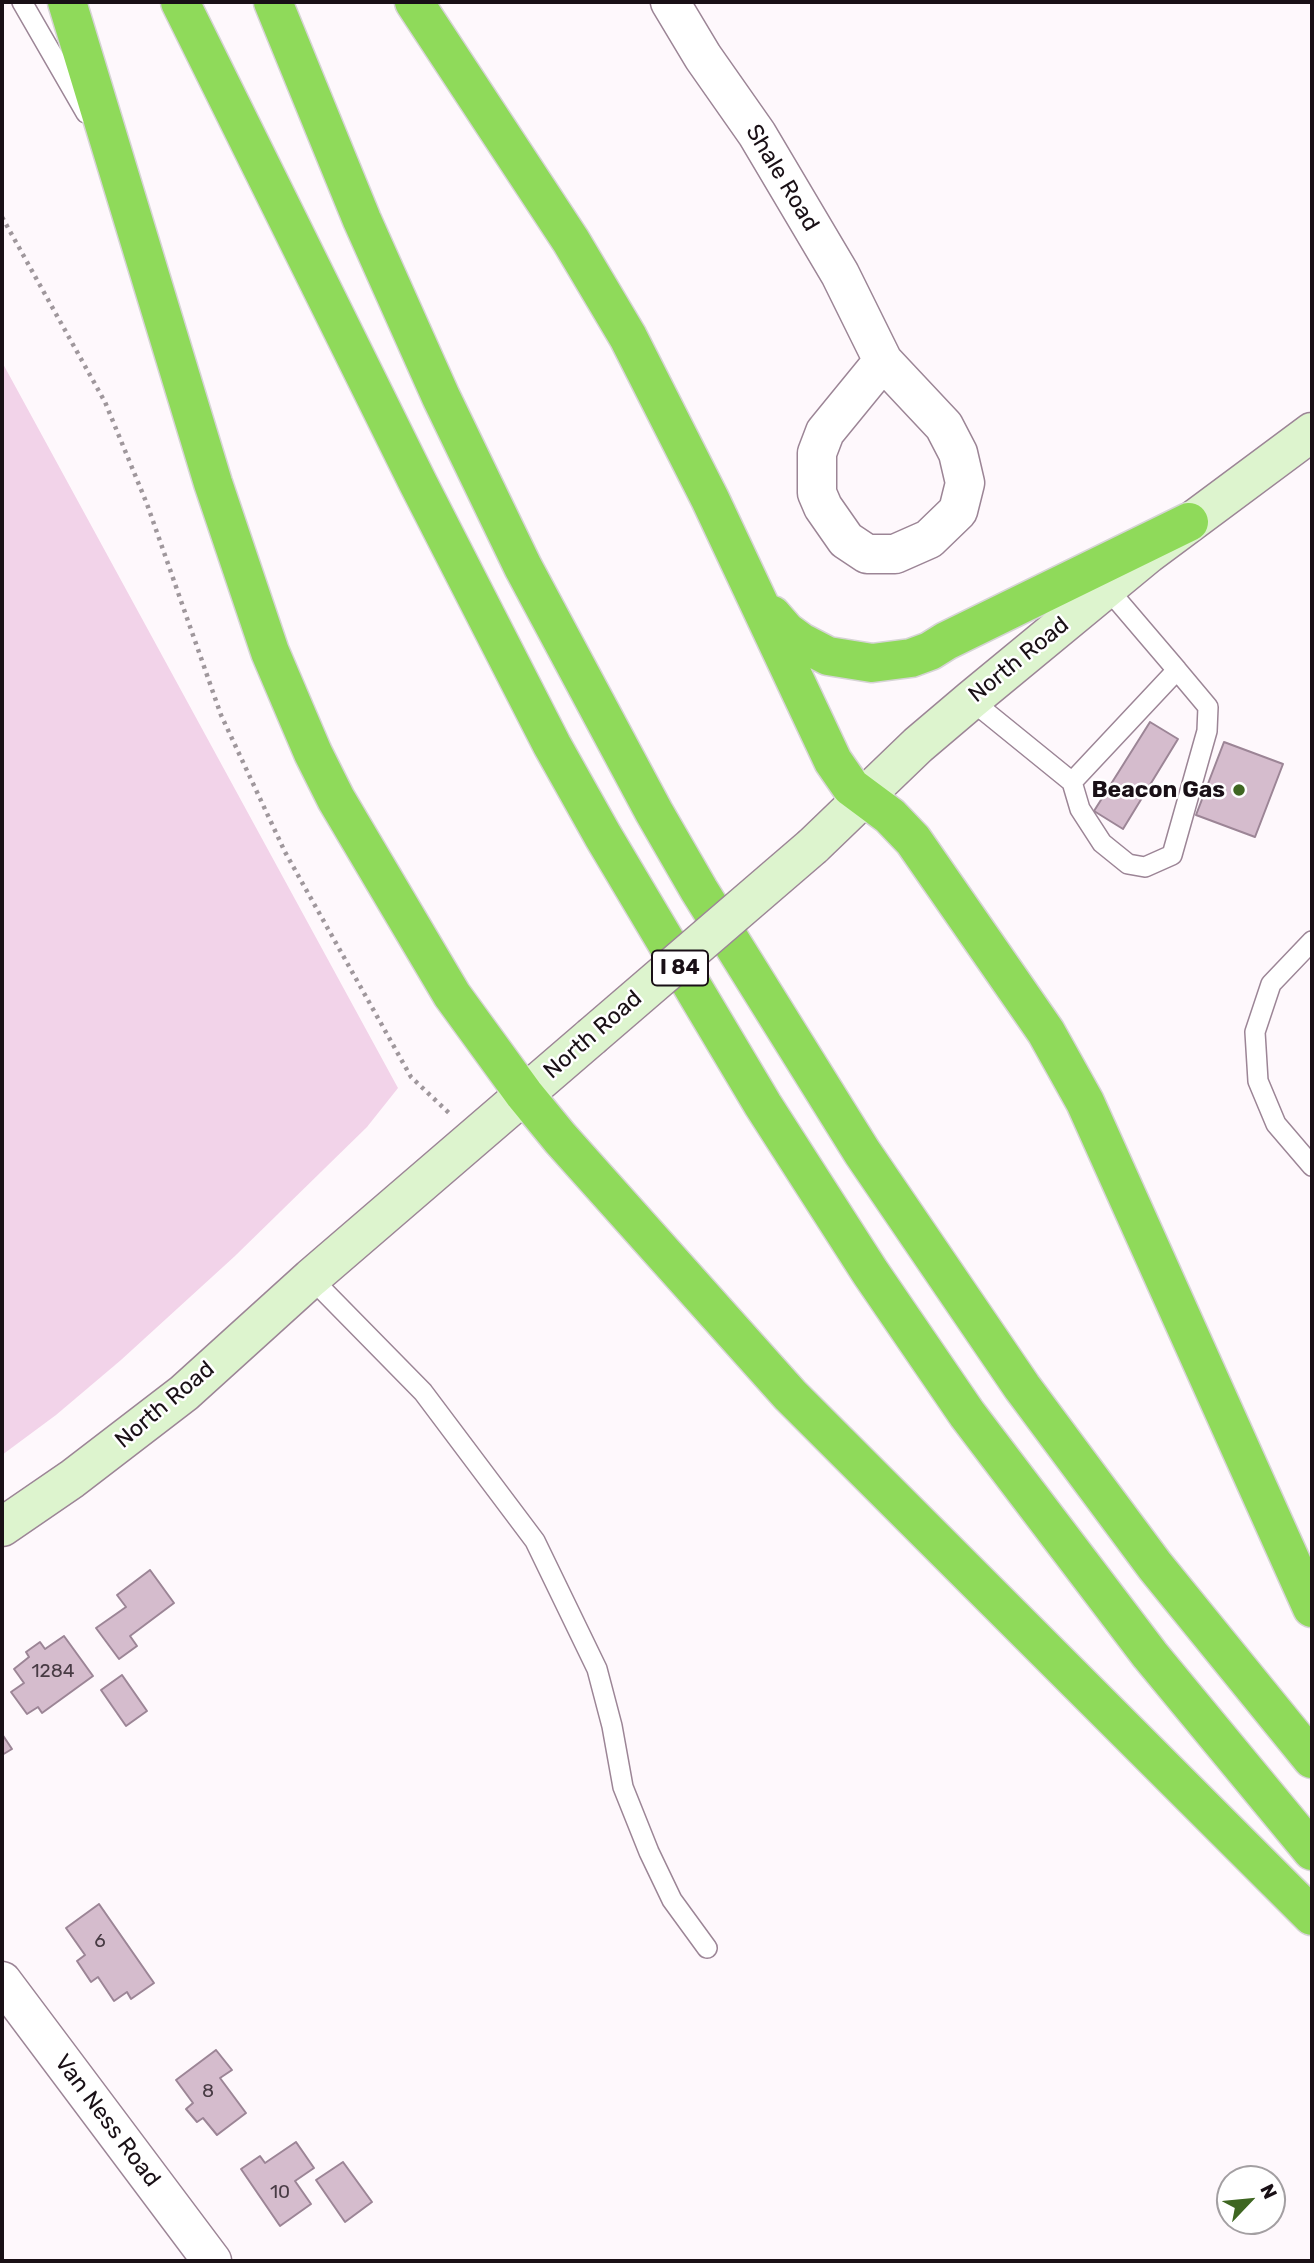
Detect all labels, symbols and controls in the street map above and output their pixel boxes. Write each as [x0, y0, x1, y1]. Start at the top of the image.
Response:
street label: Shale Road [739, 120, 825, 236]
street label: North Road [963, 611, 1075, 709]
place label: Beacon Gas [1091, 776, 1225, 804]
marker: Beacon Gas [1231, 782, 1247, 798]
road number: I 84 [652, 950, 708, 986]
street label: North Road [538, 985, 648, 1085]
street label: North Road [110, 1356, 220, 1454]
house number: 1284 [31, 1661, 75, 1683]
house number: 6 [94, 1931, 106, 1953]
street label: Van Ness Road [48, 2049, 166, 2193]
house number: 8 [202, 2081, 214, 2103]
north arrow [1216, 2165, 1286, 2235]
text: N [1255, 2180, 1282, 2203]
house number: 10 [270, 2182, 290, 2204]

